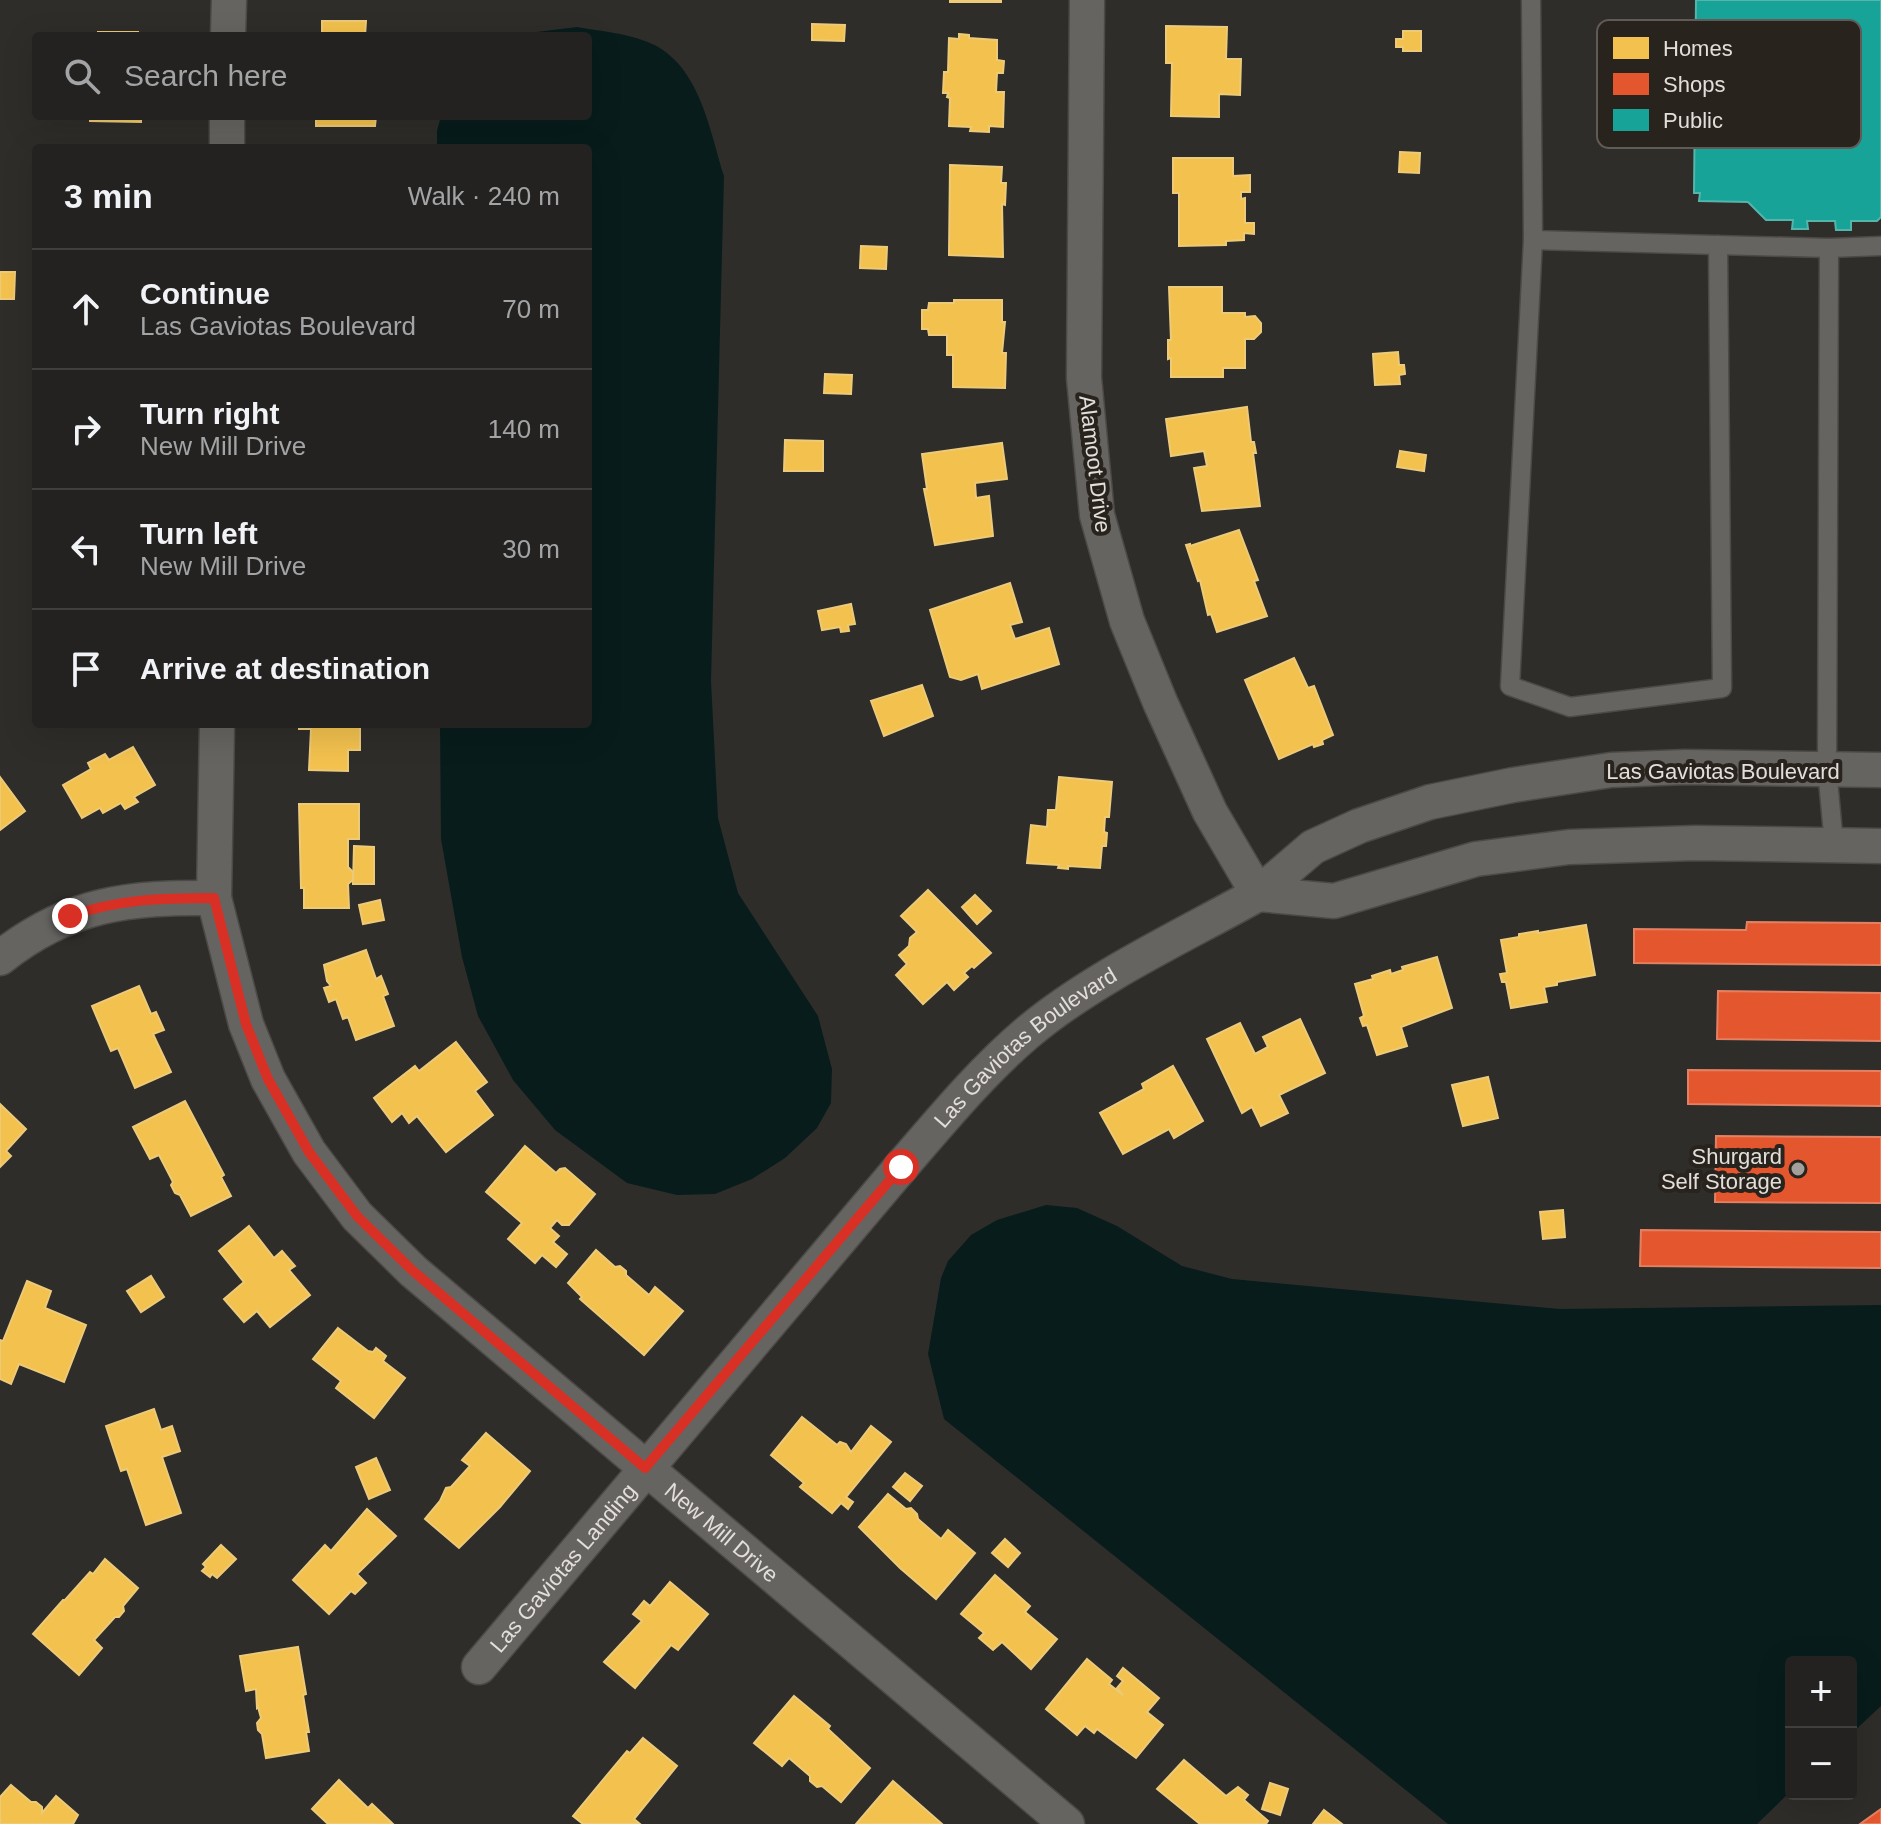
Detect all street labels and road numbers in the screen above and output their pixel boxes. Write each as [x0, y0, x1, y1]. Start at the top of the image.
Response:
street label: Alamoot Drive [1074, 394, 1116, 534]
street label: Las Gaviotas Boulevard [1606, 759, 1840, 784]
street label: Las Gaviotas Boulevard [929, 962, 1121, 1132]
street label: New Mill Drive [660, 1477, 784, 1587]
street label: Las Gaviotas Landing [485, 1478, 641, 1657]

